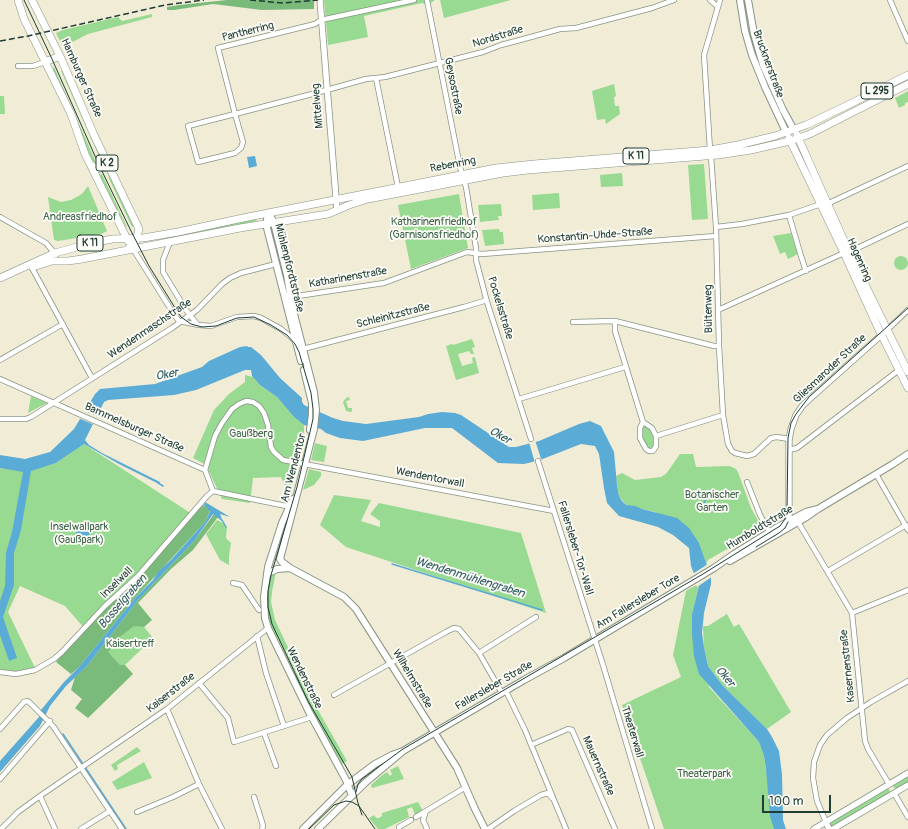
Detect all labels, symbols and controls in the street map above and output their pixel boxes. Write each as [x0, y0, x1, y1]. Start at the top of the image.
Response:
street label: Pantherring [221, 19, 275, 45]
street label: Nordstraße [471, 23, 525, 51]
street label: Brucknerstraße [750, 28, 786, 100]
street label: Hamburger Straße [58, 36, 104, 120]
street label: Geysostraße [441, 56, 465, 116]
street label: Mittelweg [309, 83, 327, 129]
road number: L 295 [861, 83, 893, 99]
road number: K 11 [623, 148, 649, 164]
street label: Rebenring [429, 154, 477, 176]
road number: K 2 [96, 155, 118, 171]
park label: Andreasfriedhof [43, 210, 117, 224]
park label: Katharinenfriedhof (Garnisonsfriedhof) [389, 215, 479, 241]
street label: Mühlenpfordtstraße [272, 222, 306, 314]
street label: Konstantin-Uhde-Straße [537, 225, 653, 247]
road number: K 11 [77, 235, 103, 251]
street label: Hagenring [843, 236, 875, 284]
street label: Katharinenstraße [308, 265, 388, 291]
street label: Pockelsstraße [484, 275, 516, 341]
street label: Bültenweg [702, 284, 716, 334]
street label: Wendenmaschstraße [106, 296, 194, 362]
street label: Schleinitzstraße [355, 300, 431, 332]
street label: Gliesmaroder Straße [791, 332, 869, 406]
water label: Oker [154, 366, 180, 384]
street label: Bammelsburger Straße [82, 400, 186, 456]
water label: Oker [487, 424, 513, 448]
park label: Gaußberg [229, 427, 273, 441]
street label: Am Wendentor [278, 432, 310, 504]
street label: Wendentorwall [395, 465, 465, 491]
park label: Botanischer Garten [685, 488, 739, 514]
street label: Fallersleber-Tor-Wall [554, 499, 596, 597]
street label: Humboldtstraße [724, 503, 796, 553]
park label: Inselwallpark (Gaußpark) [50, 520, 108, 546]
water label: Wendenmühlengraben [414, 555, 526, 601]
street label: Inselwall [98, 564, 136, 602]
water label: Bosselgraben [96, 572, 150, 632]
street label: Am Fallersleber Tore [594, 572, 682, 632]
street label: Kasernenstraße [838, 629, 858, 703]
park label: Kaisertreff [106, 637, 154, 651]
street label: Wendenstraße [283, 645, 325, 711]
street label: Wilhelmstraße [389, 647, 435, 711]
street label: Fallersleber Straße [453, 659, 535, 713]
water label: Oker [712, 664, 738, 690]
street label: Kaiserstraße [144, 670, 198, 716]
street label: Theaterwall [618, 705, 646, 759]
street label: Mauernstraße [579, 734, 617, 798]
park label: Theaterpark [677, 767, 731, 781]
scale bar [764, 787, 833, 813]
text: 100 m [769, 794, 803, 809]

